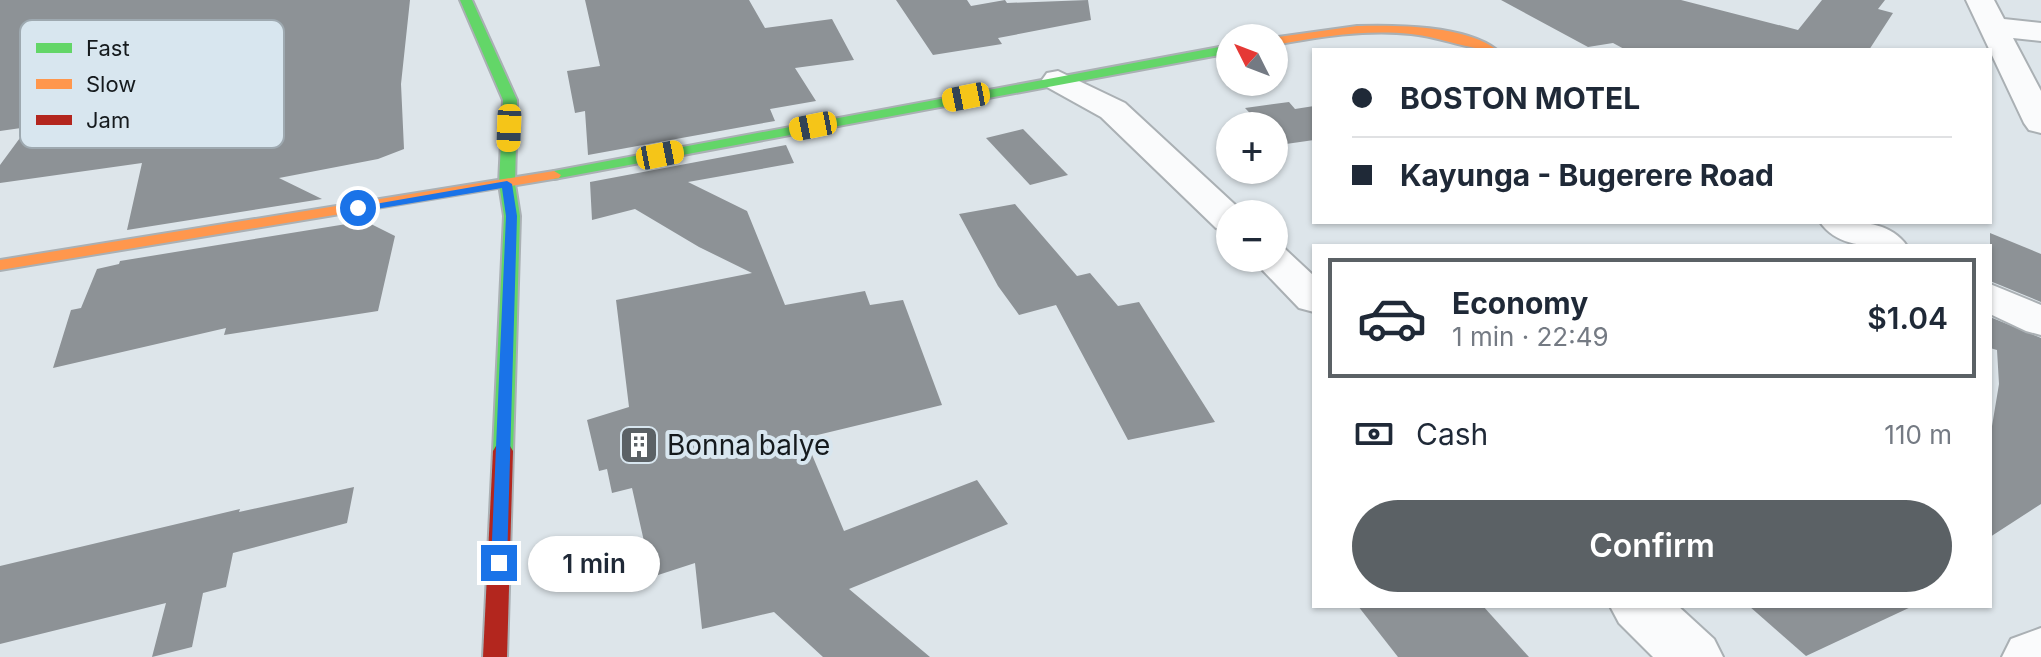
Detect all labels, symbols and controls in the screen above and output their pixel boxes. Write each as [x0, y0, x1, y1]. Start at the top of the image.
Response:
legend [20, 20, 284, 148]
north arrow [1216, 24, 1288, 96]
map controls [1216, 24, 1288, 272]
text: Fast [86, 35, 130, 61]
text: Slow [86, 71, 136, 97]
text: BOSTON MOTEL [1400, 80, 1640, 116]
car [940, 81, 992, 113]
car [496, 104, 522, 152]
text: Jam [86, 107, 130, 133]
car [787, 110, 839, 142]
button: + [1216, 112, 1288, 184]
car [634, 139, 686, 171]
text: Kayunga - Bugerere Road [1400, 157, 1774, 193]
route start [340, 190, 376, 226]
button: − [1216, 200, 1288, 272]
icon: car [1356, 282, 1428, 354]
text: Economy [1452, 285, 1588, 321]
text: $1.04 [1867, 300, 1948, 336]
text: 1 min · 22:49 [1452, 321, 1609, 352]
icon: cash [1352, 412, 1396, 456]
text: Cash [1416, 416, 1488, 452]
text: 110 m [1884, 419, 1952, 450]
building icon: Bonna balye [618, 424, 660, 466]
place label: Bonna balye [667, 428, 830, 462]
button: Confirm [1352, 500, 1952, 592]
callout: 1 min [527, 535, 659, 591]
route end [481, 545, 517, 581]
text: 1 min [562, 548, 626, 579]

